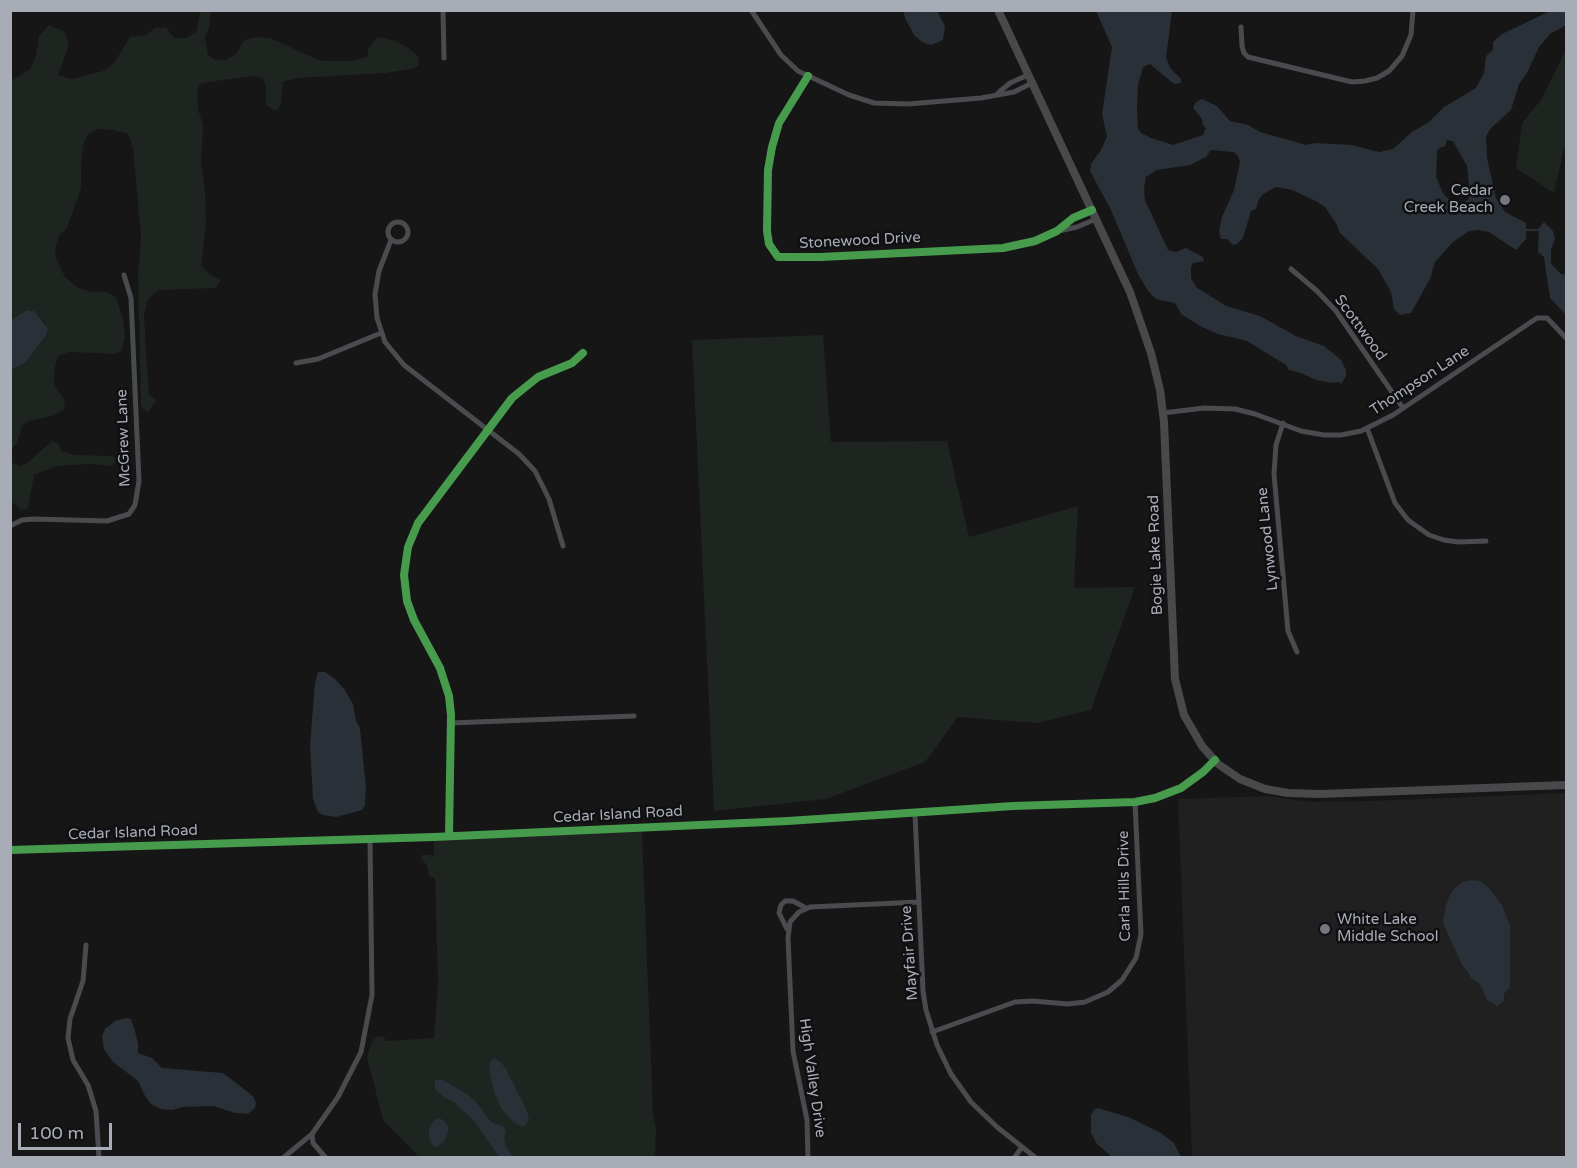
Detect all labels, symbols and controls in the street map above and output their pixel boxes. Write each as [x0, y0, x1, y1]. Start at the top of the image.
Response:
place label: Cedar Creek Beach [1404, 182, 1493, 217]
marker: Cedar Creek Beach [1498, 193, 1512, 207]
street label: Stonewood Drive [799, 229, 921, 253]
street label: Scottwood [1330, 292, 1390, 364]
street label: Thompson Lane [1367, 342, 1473, 420]
street label: McGrew Lane [113, 389, 135, 487]
street label: Lynwood Lane [1254, 486, 1282, 592]
street label: Bogie Lake Road [1145, 495, 1167, 615]
street label: Cedar Island Road [553, 803, 683, 827]
street label: Cedar Island Road [68, 822, 198, 844]
street label: Carla Hills Drive [1115, 830, 1135, 942]
street label: Mayfair Drive [898, 905, 922, 1001]
place label: White Lake Middle School [1337, 911, 1438, 946]
marker: White Lake Middle School [1318, 922, 1332, 936]
street label: High Valley Drive [795, 1017, 829, 1139]
scale bar [21, 1111, 116, 1149]
text: 100 m [29, 1122, 84, 1144]

